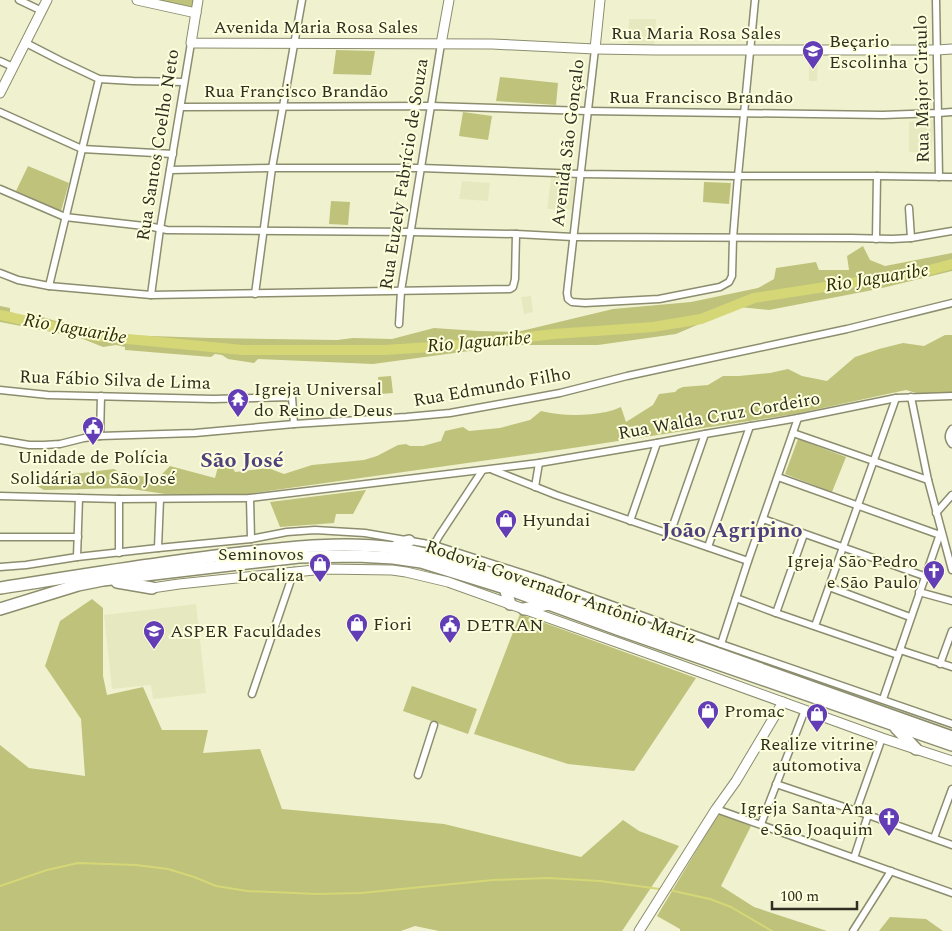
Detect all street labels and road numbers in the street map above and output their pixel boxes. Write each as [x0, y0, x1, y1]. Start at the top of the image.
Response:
street label: Avenida Maria Rosa Sales [214, 14, 418, 41]
street label: Rua Major Ciraulo [907, 15, 937, 163]
street label: Rua Maria Rosa Sales [611, 20, 781, 47]
street label: Rua Santos Coelho Neto [130, 47, 186, 243]
street label: Rua Euzely Fabrício de Souza [372, 56, 436, 292]
street label: Avenida São Gonçalo [544, 58, 592, 228]
street label: Rua Francisco Brandão [204, 78, 388, 105]
street label: Rua Francisco Brandão [609, 84, 793, 111]
street label: Rua Edmundo Filho [411, 360, 573, 414]
street label: Rua Fábio Silva de Lima [19, 363, 211, 397]
street label: Rua Walda Cruz Cordeiro [616, 385, 822, 447]
street label: Rodovia Governador Antônio Mariz [422, 533, 700, 651]

